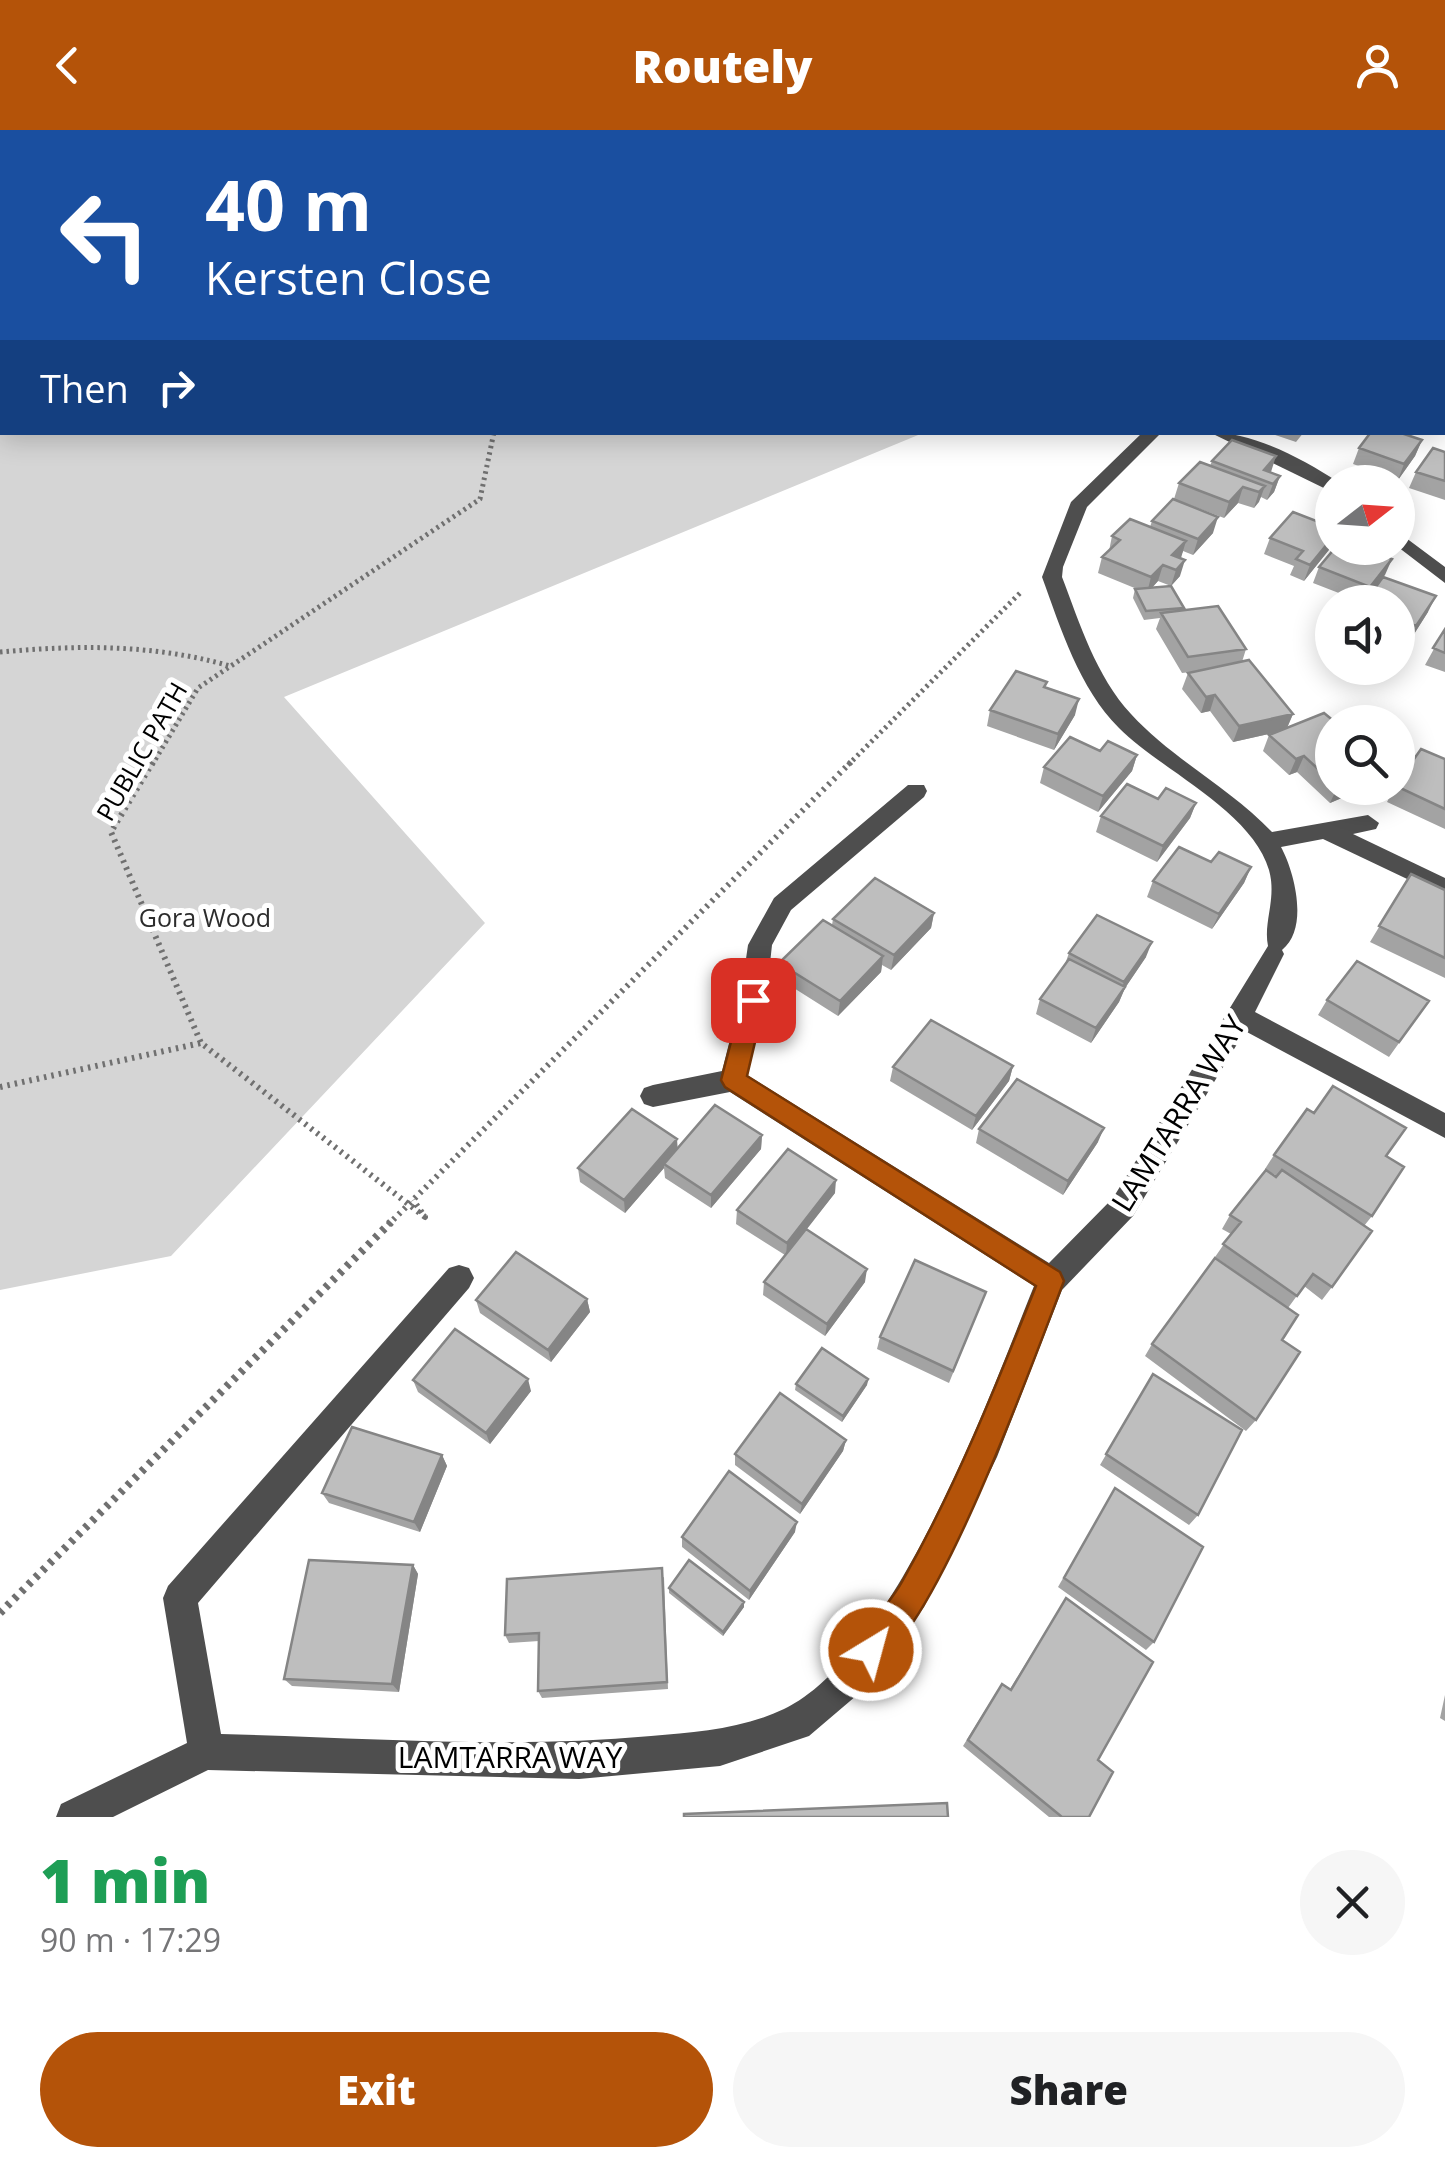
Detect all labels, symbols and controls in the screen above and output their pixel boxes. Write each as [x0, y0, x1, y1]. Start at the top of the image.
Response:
text: Routely [633, 35, 812, 96]
icon: back [40, 38, 95, 93]
icon: person [1350, 38, 1405, 93]
text: 40 m [205, 156, 372, 252]
icon: left [40, 170, 170, 300]
text: Kersten Close [205, 247, 492, 308]
icon: right [149, 360, 204, 415]
text: Then [40, 362, 129, 414]
north arrow [1315, 465, 1415, 565]
map controls [1315, 465, 1415, 805]
button: sound [1315, 585, 1415, 685]
street label: PUBLIC PATH [88, 675, 194, 827]
button: search [1315, 705, 1415, 805]
park label: Gora Wood [139, 900, 271, 934]
pin [711, 958, 796, 1043]
icon: arrive [726, 973, 781, 1028]
street label: LAMTARRA WAY [1101, 1007, 1255, 1219]
position arrow [819, 1598, 923, 1702]
street label: LAMTARRA WAY [398, 1736, 622, 1777]
text: 1 min [40, 1839, 210, 1921]
button: close [1300, 1850, 1405, 1955]
text: 90 m · 17:29 [40, 1918, 221, 1961]
button: Exit [40, 2032, 713, 2147]
button: Share [733, 2032, 1405, 2147]

